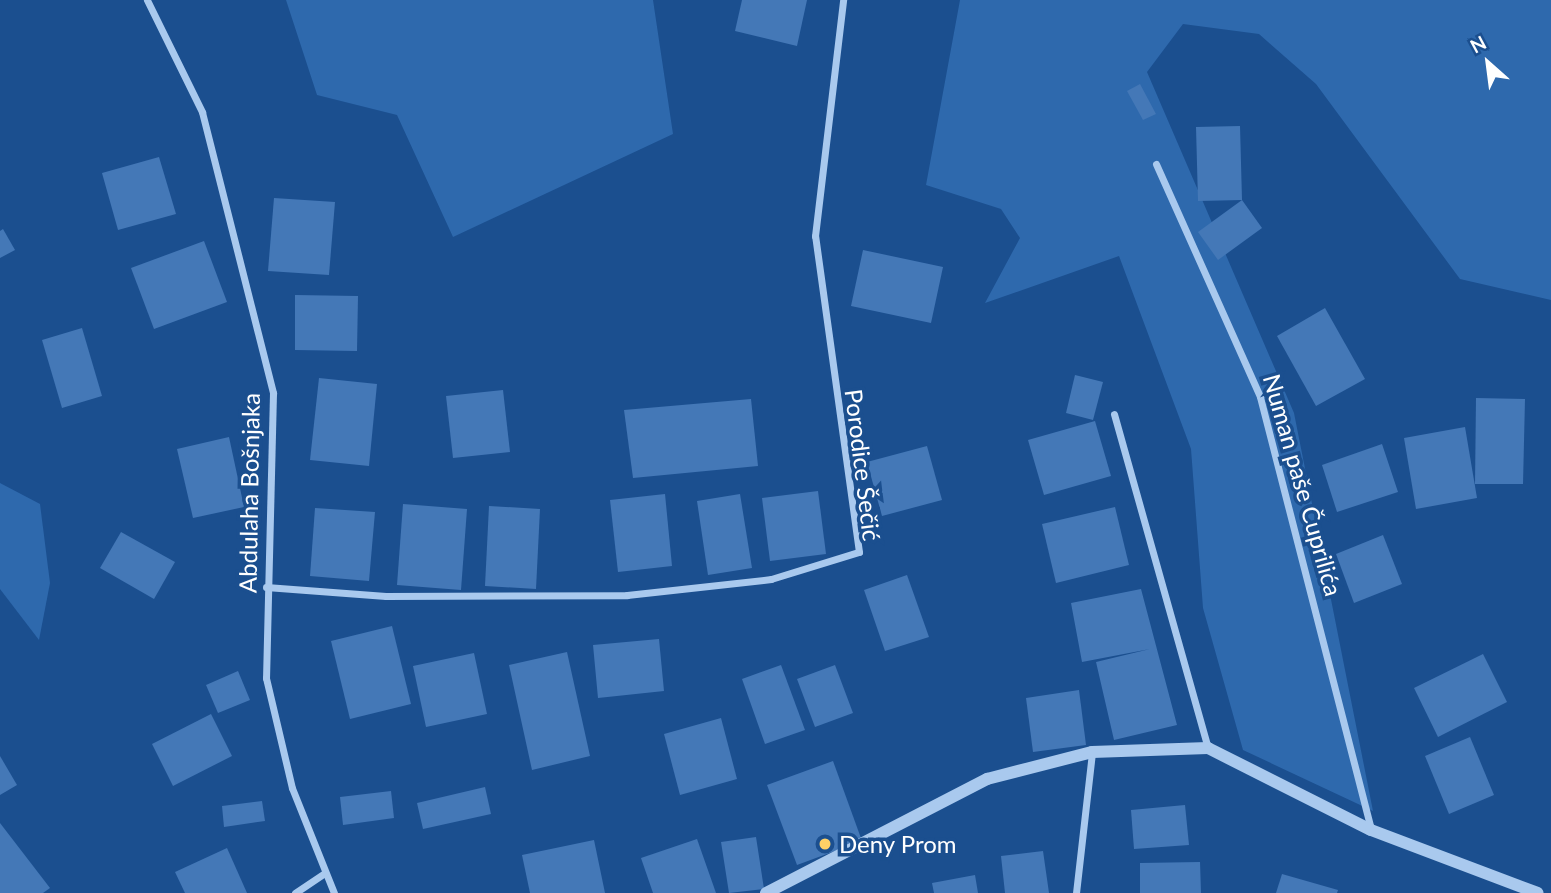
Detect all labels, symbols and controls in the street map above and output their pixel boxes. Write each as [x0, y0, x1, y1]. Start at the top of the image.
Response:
north arrow [1453, 28, 1523, 98]
text: N [1466, 30, 1490, 58]
street label: Numan paše Čuprilića [1258, 371, 1348, 599]
street label: Porodice Šečić [839, 387, 887, 543]
street label: Abdulaha Bošnjaka [233, 393, 265, 593]
place label: Deny Prom [839, 830, 957, 858]
marker: Deny Prom [817, 836, 833, 852]

